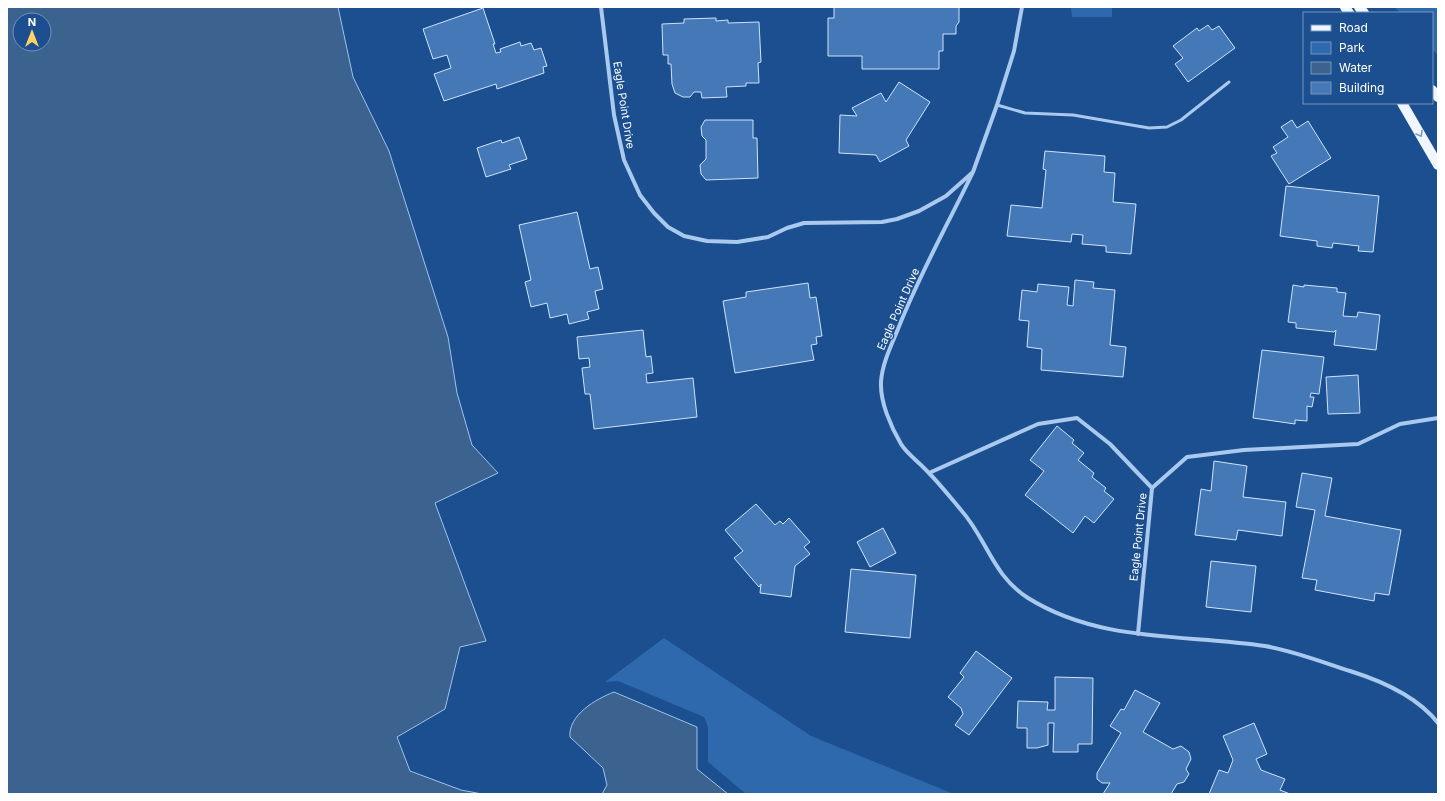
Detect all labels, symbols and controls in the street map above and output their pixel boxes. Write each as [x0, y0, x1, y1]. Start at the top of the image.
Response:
north arrow [12, 12, 52, 52]
legend [1303, 12, 1433, 104]
text: N [28, 15, 36, 29]
text: Road [1339, 20, 1368, 35]
text: Park [1339, 40, 1365, 55]
street label: Eagle Point Drive [610, 60, 638, 150]
text: Water [1339, 60, 1373, 75]
text: Building [1339, 80, 1384, 95]
one-way arrow [1415, 130, 1422, 137]
street label: Eagle Point Drive [874, 266, 922, 352]
street label: Eagle Point Drive [1126, 492, 1150, 582]

